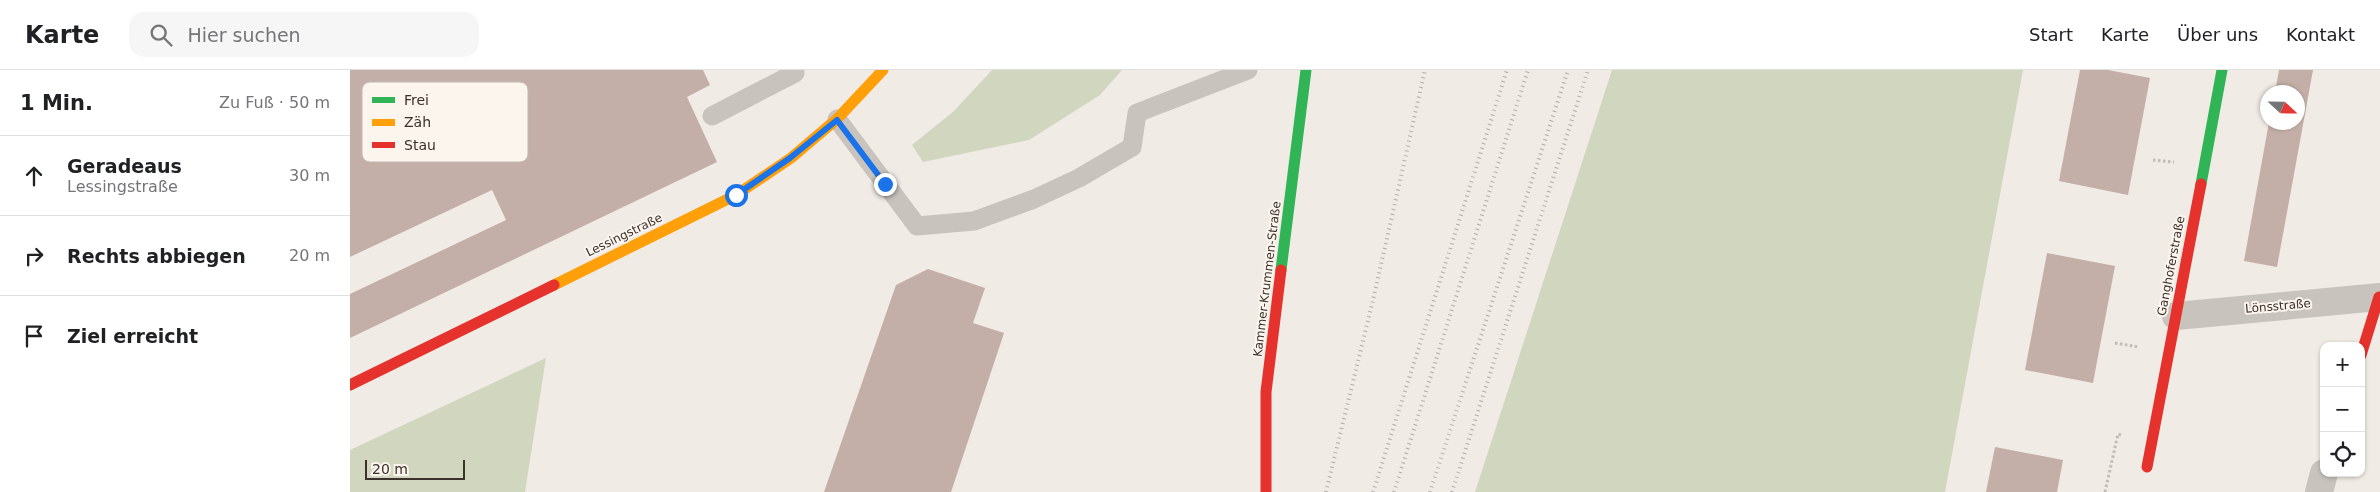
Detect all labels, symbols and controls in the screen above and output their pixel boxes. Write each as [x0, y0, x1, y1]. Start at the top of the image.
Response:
search box [129, 12, 479, 57]
text: Karte [25, 21, 99, 49]
icon: search [147, 21, 175, 49]
text: Hier suchen [187, 24, 301, 46]
text: Start [2029, 24, 2073, 45]
text: Karte [2101, 24, 2149, 45]
text: Über uns [2177, 24, 2258, 45]
text: Kontakt [2286, 24, 2355, 45]
legend [362, 82, 528, 162]
north arrow [2260, 85, 2305, 130]
text: 1 Min. [20, 91, 93, 115]
text: Frei [404, 92, 429, 108]
text: Zu Fuß · 50 m [219, 93, 330, 112]
text: Zäh [404, 114, 431, 130]
text: Stau [404, 137, 436, 153]
text: Geradeaus [67, 155, 182, 177]
icon: ahead [20, 162, 48, 190]
text: 30 m [289, 166, 330, 185]
route end [874, 173, 897, 196]
text: Lessingstraße [67, 177, 178, 196]
route start [725, 184, 748, 207]
street label: Kammer-Krummen-Straße [1250, 200, 1284, 358]
street label: Lessingstraße [584, 210, 664, 260]
street label: Ganghoferstraße [2154, 215, 2188, 317]
icon: right [20, 242, 48, 270]
text: Rechts abbiegen [67, 245, 246, 267]
text: 20 m [289, 246, 330, 265]
street label: Lönsstraße [2245, 296, 2311, 316]
icon: arrive [20, 322, 48, 350]
text: Ziel erreicht [67, 325, 198, 347]
map controls [2320, 342, 2365, 477]
button: + [2320, 342, 2365, 387]
button: − [2320, 387, 2365, 432]
button: locate [2320, 432, 2365, 477]
scale bar [365, 457, 465, 480]
text: 20 m [372, 461, 408, 477]

